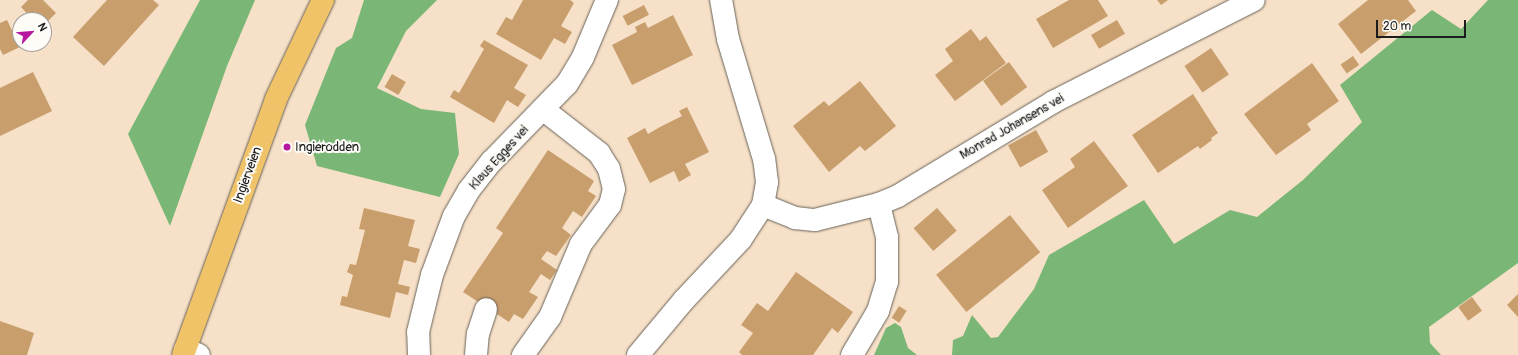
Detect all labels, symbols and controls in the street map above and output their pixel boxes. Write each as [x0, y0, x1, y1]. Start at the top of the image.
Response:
north arrow [12, 12, 52, 52]
scale bar [1378, 12, 1468, 38]
text: 20 m [1383, 19, 1411, 34]
text: N [35, 21, 50, 33]
street label: Monrad Johansens vei [957, 91, 1067, 163]
street label: Klaus Egges vei [466, 123, 532, 193]
place label: Ingierodden [295, 139, 359, 155]
marker: Ingierodden [282, 142, 292, 152]
street label: Ingierveien [231, 145, 265, 205]

